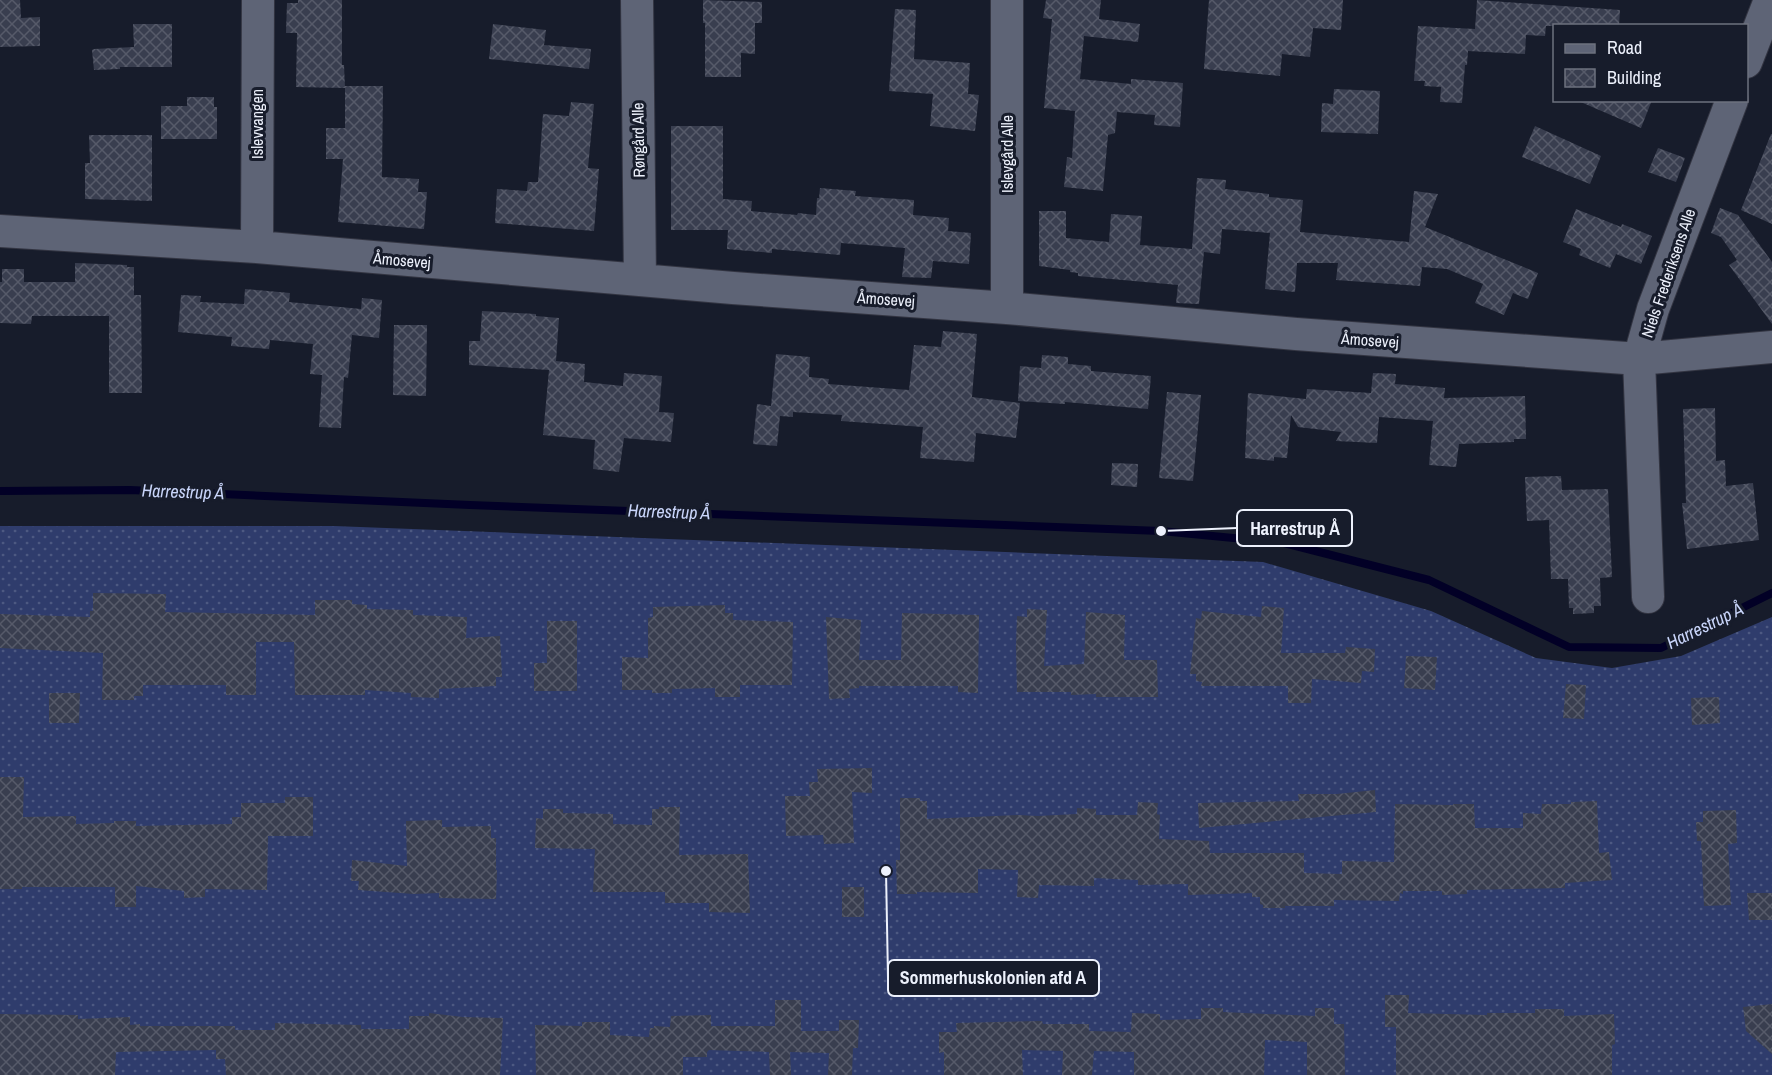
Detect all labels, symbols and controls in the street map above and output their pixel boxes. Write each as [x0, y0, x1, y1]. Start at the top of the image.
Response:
legend [1553, 24, 1748, 102]
text: Road [1607, 35, 1642, 60]
text: Building [1607, 65, 1662, 90]
street label: Islevvangen [246, 89, 268, 159]
street label: Røngård Alle [626, 102, 650, 178]
street label: Islevgård Alle [996, 115, 1018, 193]
street label: Niels Frederiksens Alle [1636, 206, 1700, 340]
street label: Åmosevej [371, 246, 432, 273]
street label: Åmosevej [856, 286, 916, 312]
street label: Åmosevej [1340, 327, 1400, 353]
water label: Harrestrup Å [141, 478, 225, 505]
water label: Harrestrup Å [627, 498, 711, 525]
callout: Harrestrup Å [1237, 510, 1352, 546]
text: Harrestrup Å [1250, 516, 1340, 541]
water label: Harrestrup Å [1662, 596, 1748, 655]
callout: Sommerhuskolonien afd A [888, 960, 1099, 996]
text: Sommerhuskolonien afd A [900, 965, 1087, 990]

